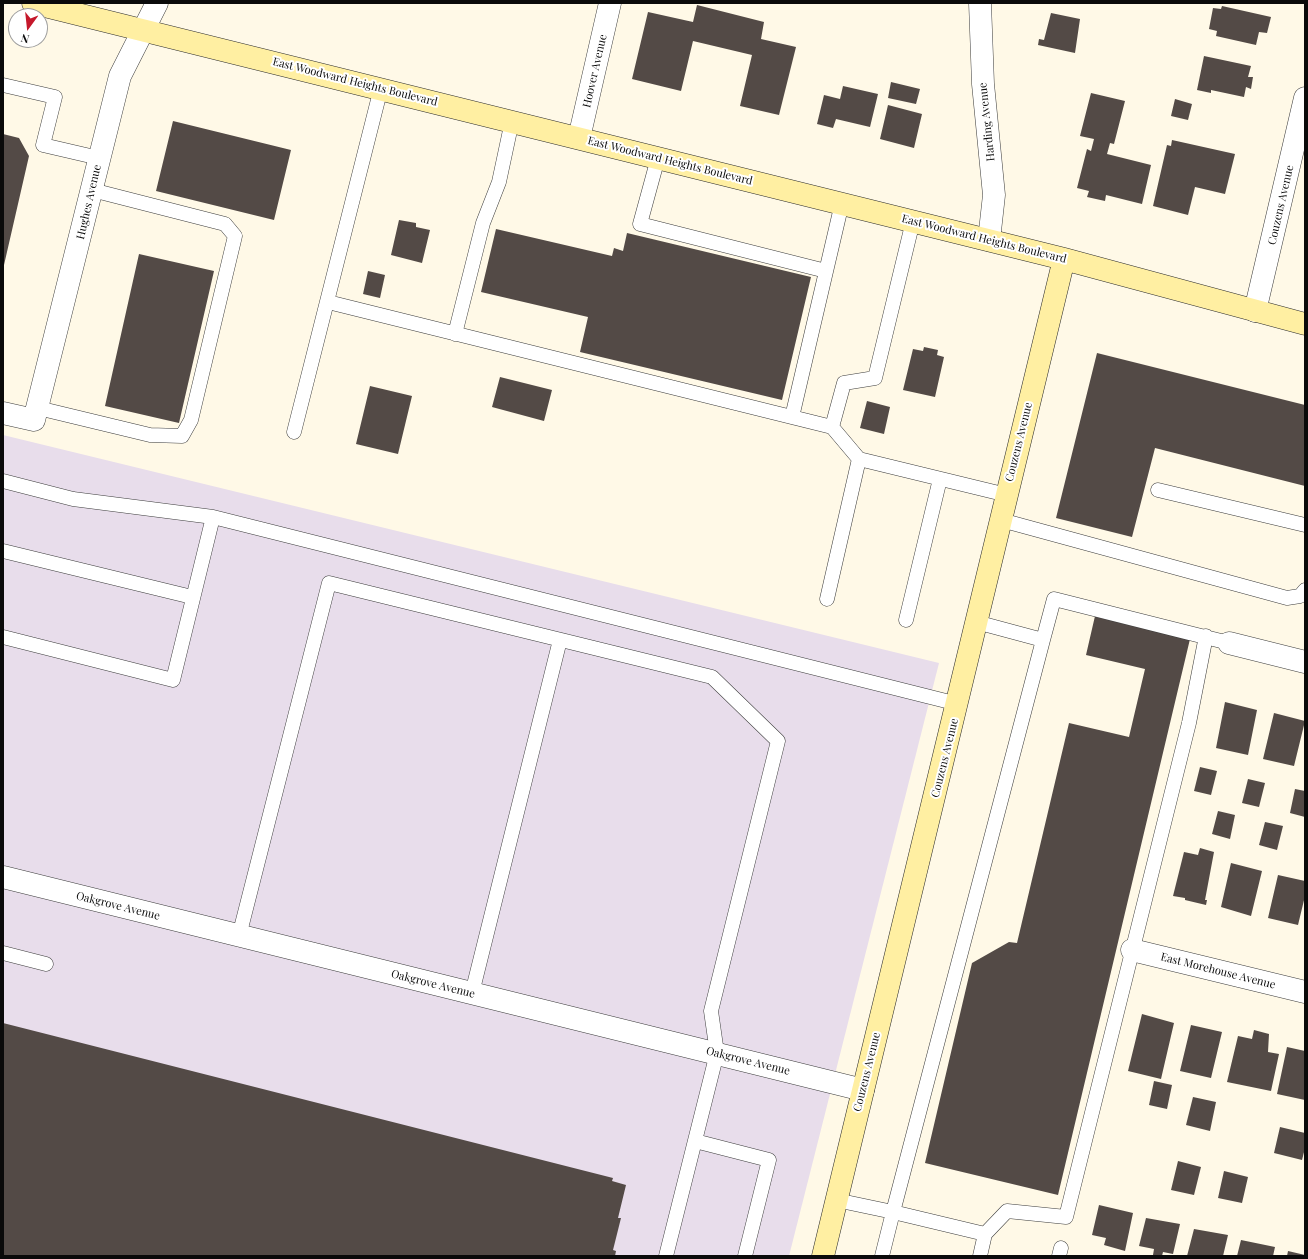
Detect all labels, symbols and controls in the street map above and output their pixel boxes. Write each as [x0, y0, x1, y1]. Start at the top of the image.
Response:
north arrow [8, 8, 48, 48]
text: N [19, 31, 31, 47]
street label: Hoover Avenue [580, 33, 610, 109]
street label: East Woodward Heights Boulevard [271, 55, 439, 109]
street label: Harding Avenue [976, 82, 998, 162]
street label: East Woodward Heights Boulevard [586, 134, 754, 188]
street label: Hughes Avenue [74, 163, 104, 241]
street label: Couzens Avenue [1265, 164, 1297, 246]
street label: East Woodward Heights Boulevard [900, 212, 1068, 266]
street label: Couzens Avenue [1003, 401, 1035, 483]
street label: Couzens Avenue [929, 717, 961, 799]
street label: Oakgrove Avenue [75, 889, 161, 923]
street label: East Morehouse Avenue [1159, 950, 1277, 992]
street label: Oakgrove Avenue [390, 967, 476, 1001]
street label: Couzens Avenue [851, 1031, 883, 1113]
street label: Oakgrove Avenue [705, 1044, 791, 1078]

